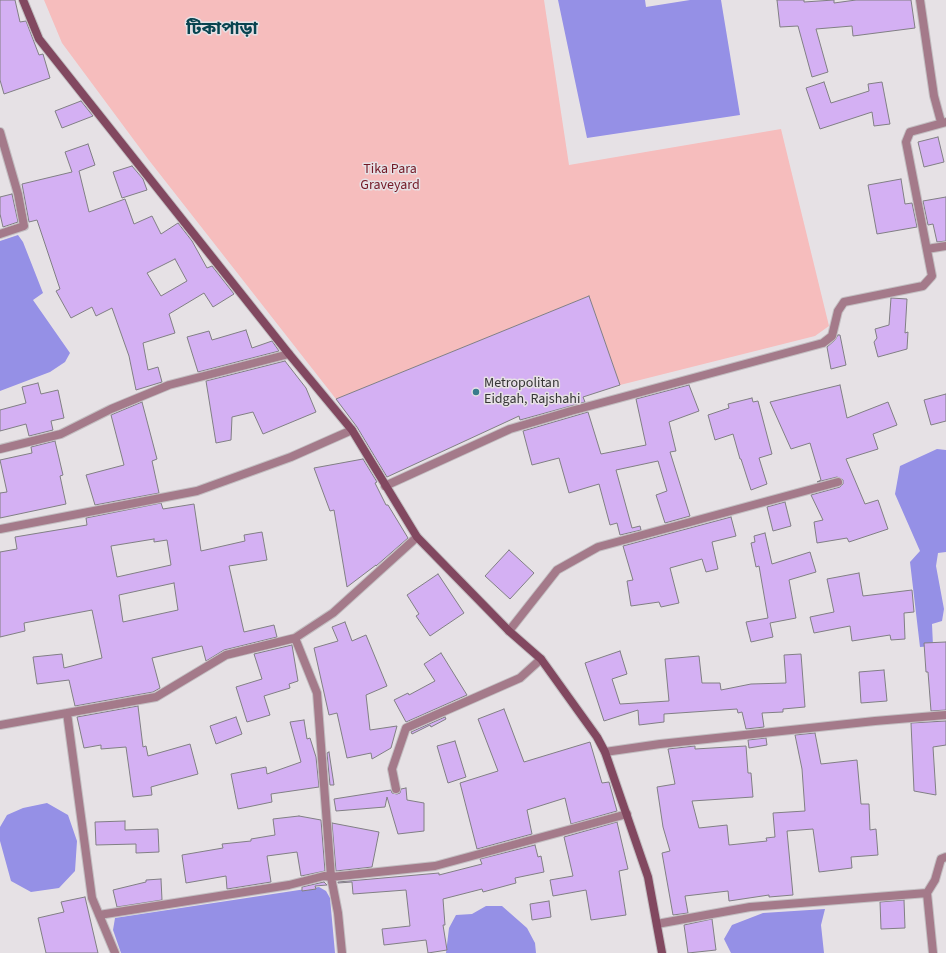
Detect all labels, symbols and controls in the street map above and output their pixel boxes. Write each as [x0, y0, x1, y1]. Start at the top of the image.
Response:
district label: টিকাপাড়া [186, 19, 258, 41]
park label: Tika Para Graveyard [360, 162, 420, 194]
place label: Metropolitan Eidgah, Rajshahi [484, 376, 580, 408]
marker: Metropolitan Eidgah, Rajshahi [471, 387, 481, 397]

